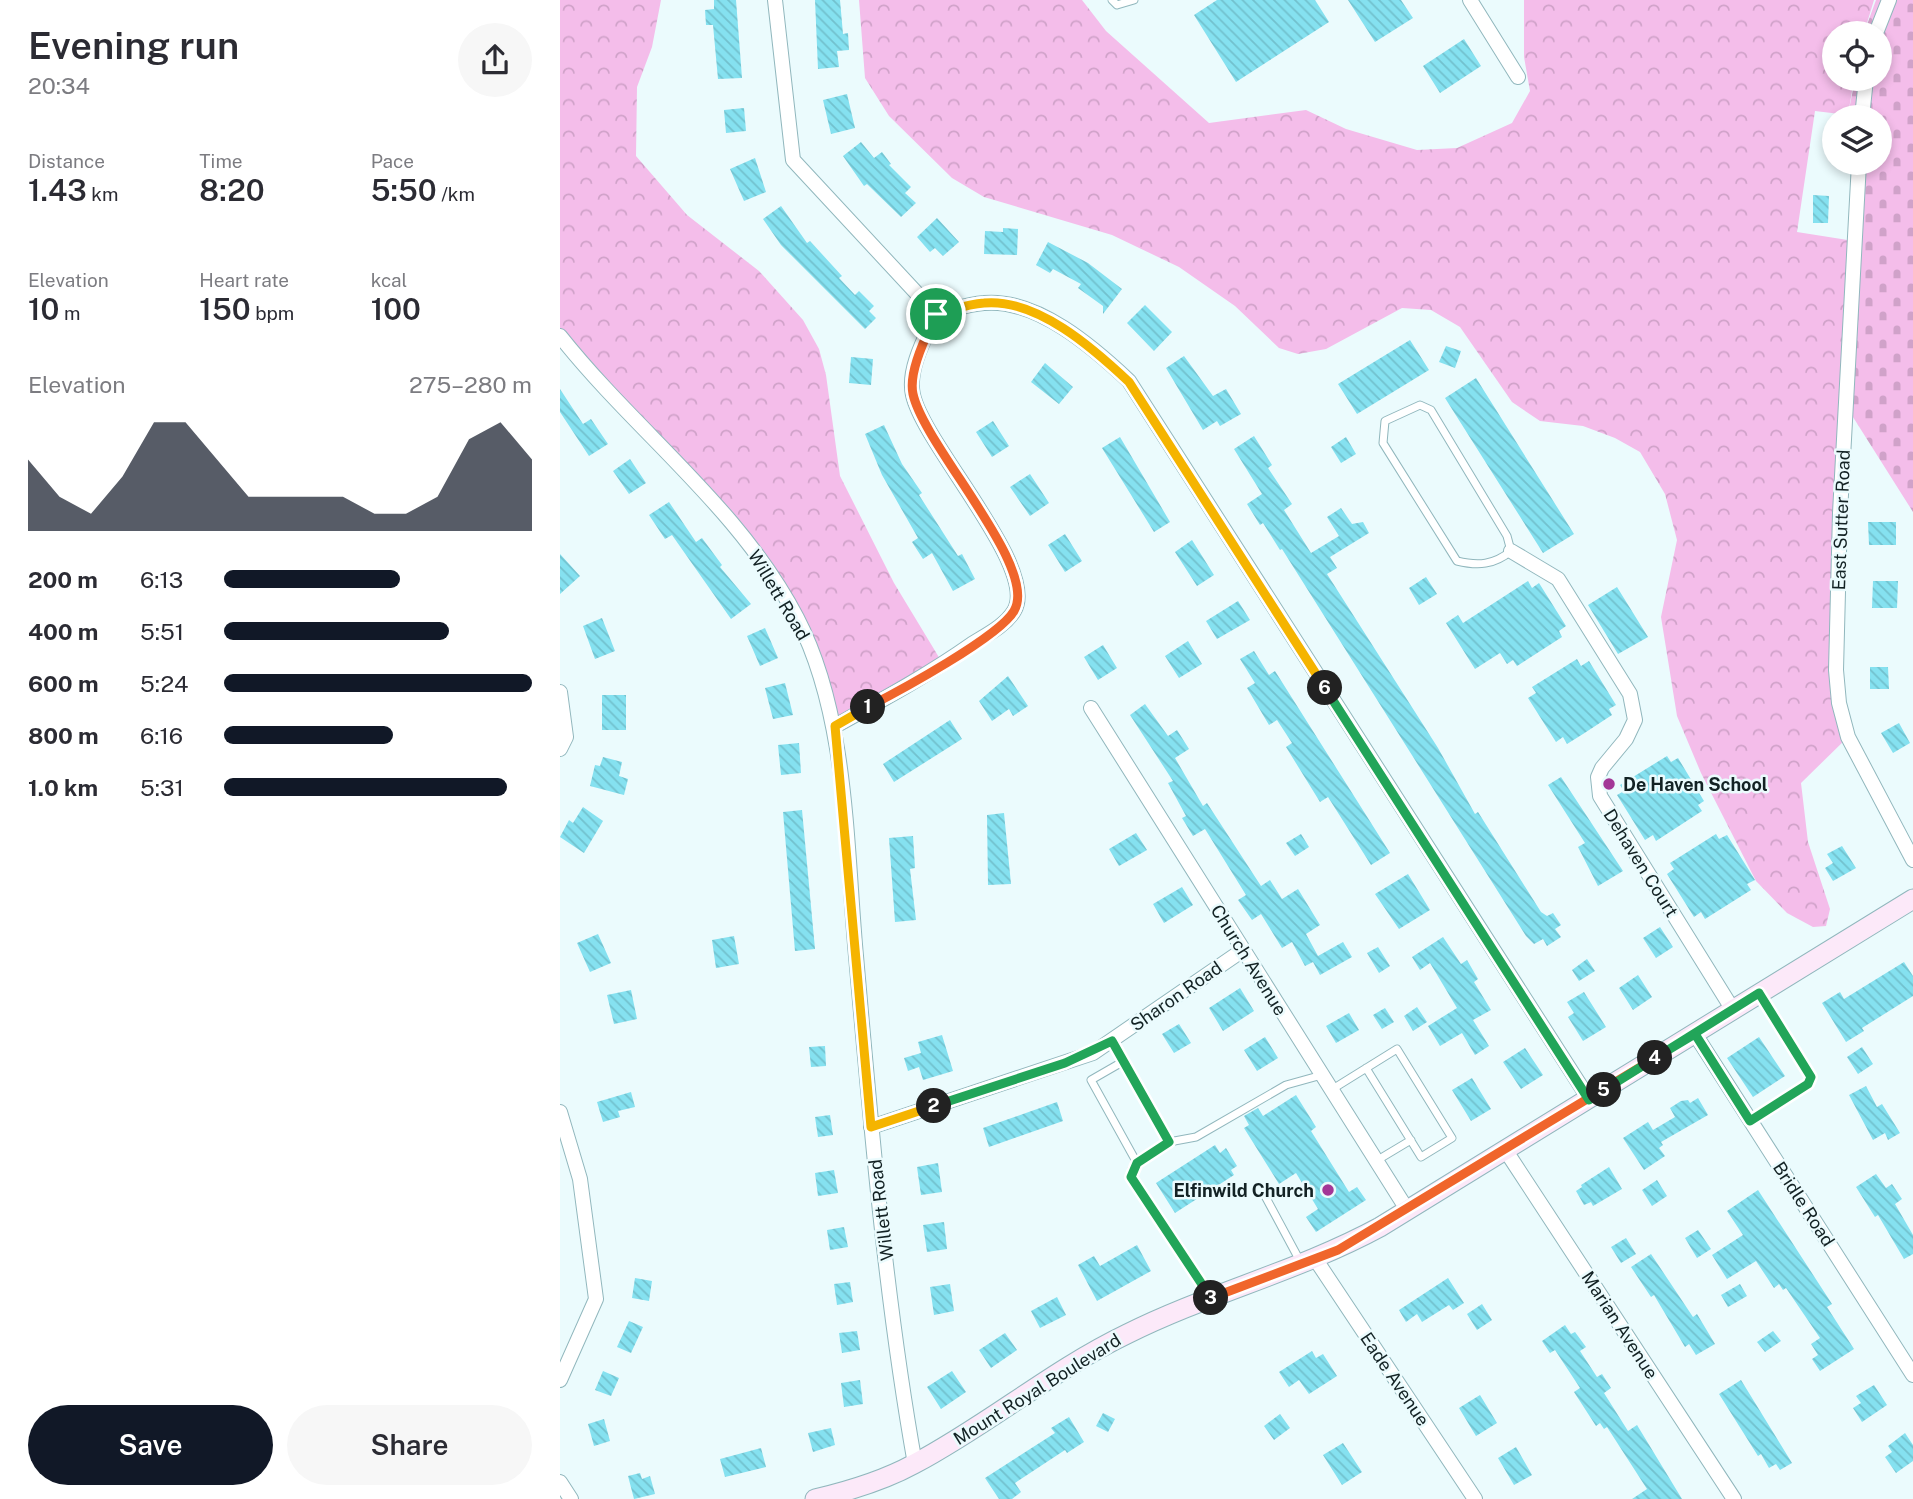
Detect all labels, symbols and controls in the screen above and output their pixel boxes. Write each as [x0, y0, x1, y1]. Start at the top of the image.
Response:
map controls [1822, 21, 1892, 175]
button: locate [1822, 21, 1892, 91]
text: Evening run [28, 23, 239, 68]
button: share [458, 23, 532, 97]
text: 20:34 [28, 72, 90, 99]
button: layers [1822, 105, 1892, 175]
text: Distance [28, 150, 105, 172]
text: Time [199, 150, 243, 172]
text: Pace [371, 150, 414, 172]
text: 1.43 [28, 172, 87, 208]
text: 8:20 [199, 172, 265, 208]
text: 5:50 [371, 172, 437, 208]
text: km [87, 183, 118, 205]
text: /km [437, 183, 475, 205]
text: Elevation [28, 269, 109, 291]
text: Heart rate [199, 269, 289, 291]
text: kcal [371, 269, 407, 291]
pin [906, 284, 966, 344]
text: 10 [28, 291, 59, 327]
text: 150 [199, 291, 251, 327]
text: 100 [371, 291, 421, 327]
icon: arrive [917, 295, 955, 333]
text: m [59, 302, 81, 324]
text: bpm [251, 302, 294, 324]
text: Elevation [28, 371, 126, 398]
text: 275–280 m [409, 371, 532, 398]
street label: East Sutter Road [1828, 449, 1854, 591]
street label: Willett Road [744, 546, 814, 644]
text: 200 m [28, 566, 98, 593]
text: 6:13 [140, 566, 183, 593]
text: 400 m [28, 618, 98, 645]
text: 5:51 [140, 618, 184, 645]
text: 600 m [28, 670, 98, 697]
text: 5:24 [140, 670, 189, 697]
pin: 6 [1308, 670, 1342, 706]
text: 6 [1318, 676, 1331, 698]
pin: 1 [850, 690, 886, 724]
text: 1 [863, 695, 872, 717]
text: 800 m [28, 722, 99, 749]
text: 6:16 [140, 722, 183, 749]
text: 1.0 km [28, 774, 98, 801]
text: 5:31 [140, 774, 184, 801]
place label: De Haven School [1623, 774, 1768, 795]
marker: De Haven School [1601, 776, 1617, 792]
street label: Dehaven Court [1599, 805, 1683, 921]
street label: Church Avenue [1207, 901, 1291, 1019]
street label: Sharon Road [1126, 957, 1226, 1035]
pin: 4 [1638, 1040, 1672, 1076]
text: 4 [1648, 1046, 1661, 1068]
pin: 5 [1586, 1072, 1622, 1108]
text: 5 [1597, 1078, 1610, 1100]
pin: 2 [916, 1088, 952, 1124]
text: 2 [927, 1094, 940, 1116]
street label: Willett Road [864, 1158, 898, 1262]
street label: Bridle Road [1769, 1158, 1839, 1250]
place label: Elfinwild Church [1173, 1180, 1314, 1201]
marker: Elfinwild Church [1320, 1182, 1336, 1198]
street label: Marian Avenue [1577, 1267, 1663, 1383]
pin: 3 [1194, 1280, 1228, 1316]
text: 3 [1204, 1286, 1217, 1308]
street label: Eade Avenue [1356, 1328, 1434, 1430]
street label: Mount Royal Boulevard [949, 1329, 1125, 1449]
button: Save [28, 1405, 273, 1485]
button: Share [287, 1405, 532, 1485]

